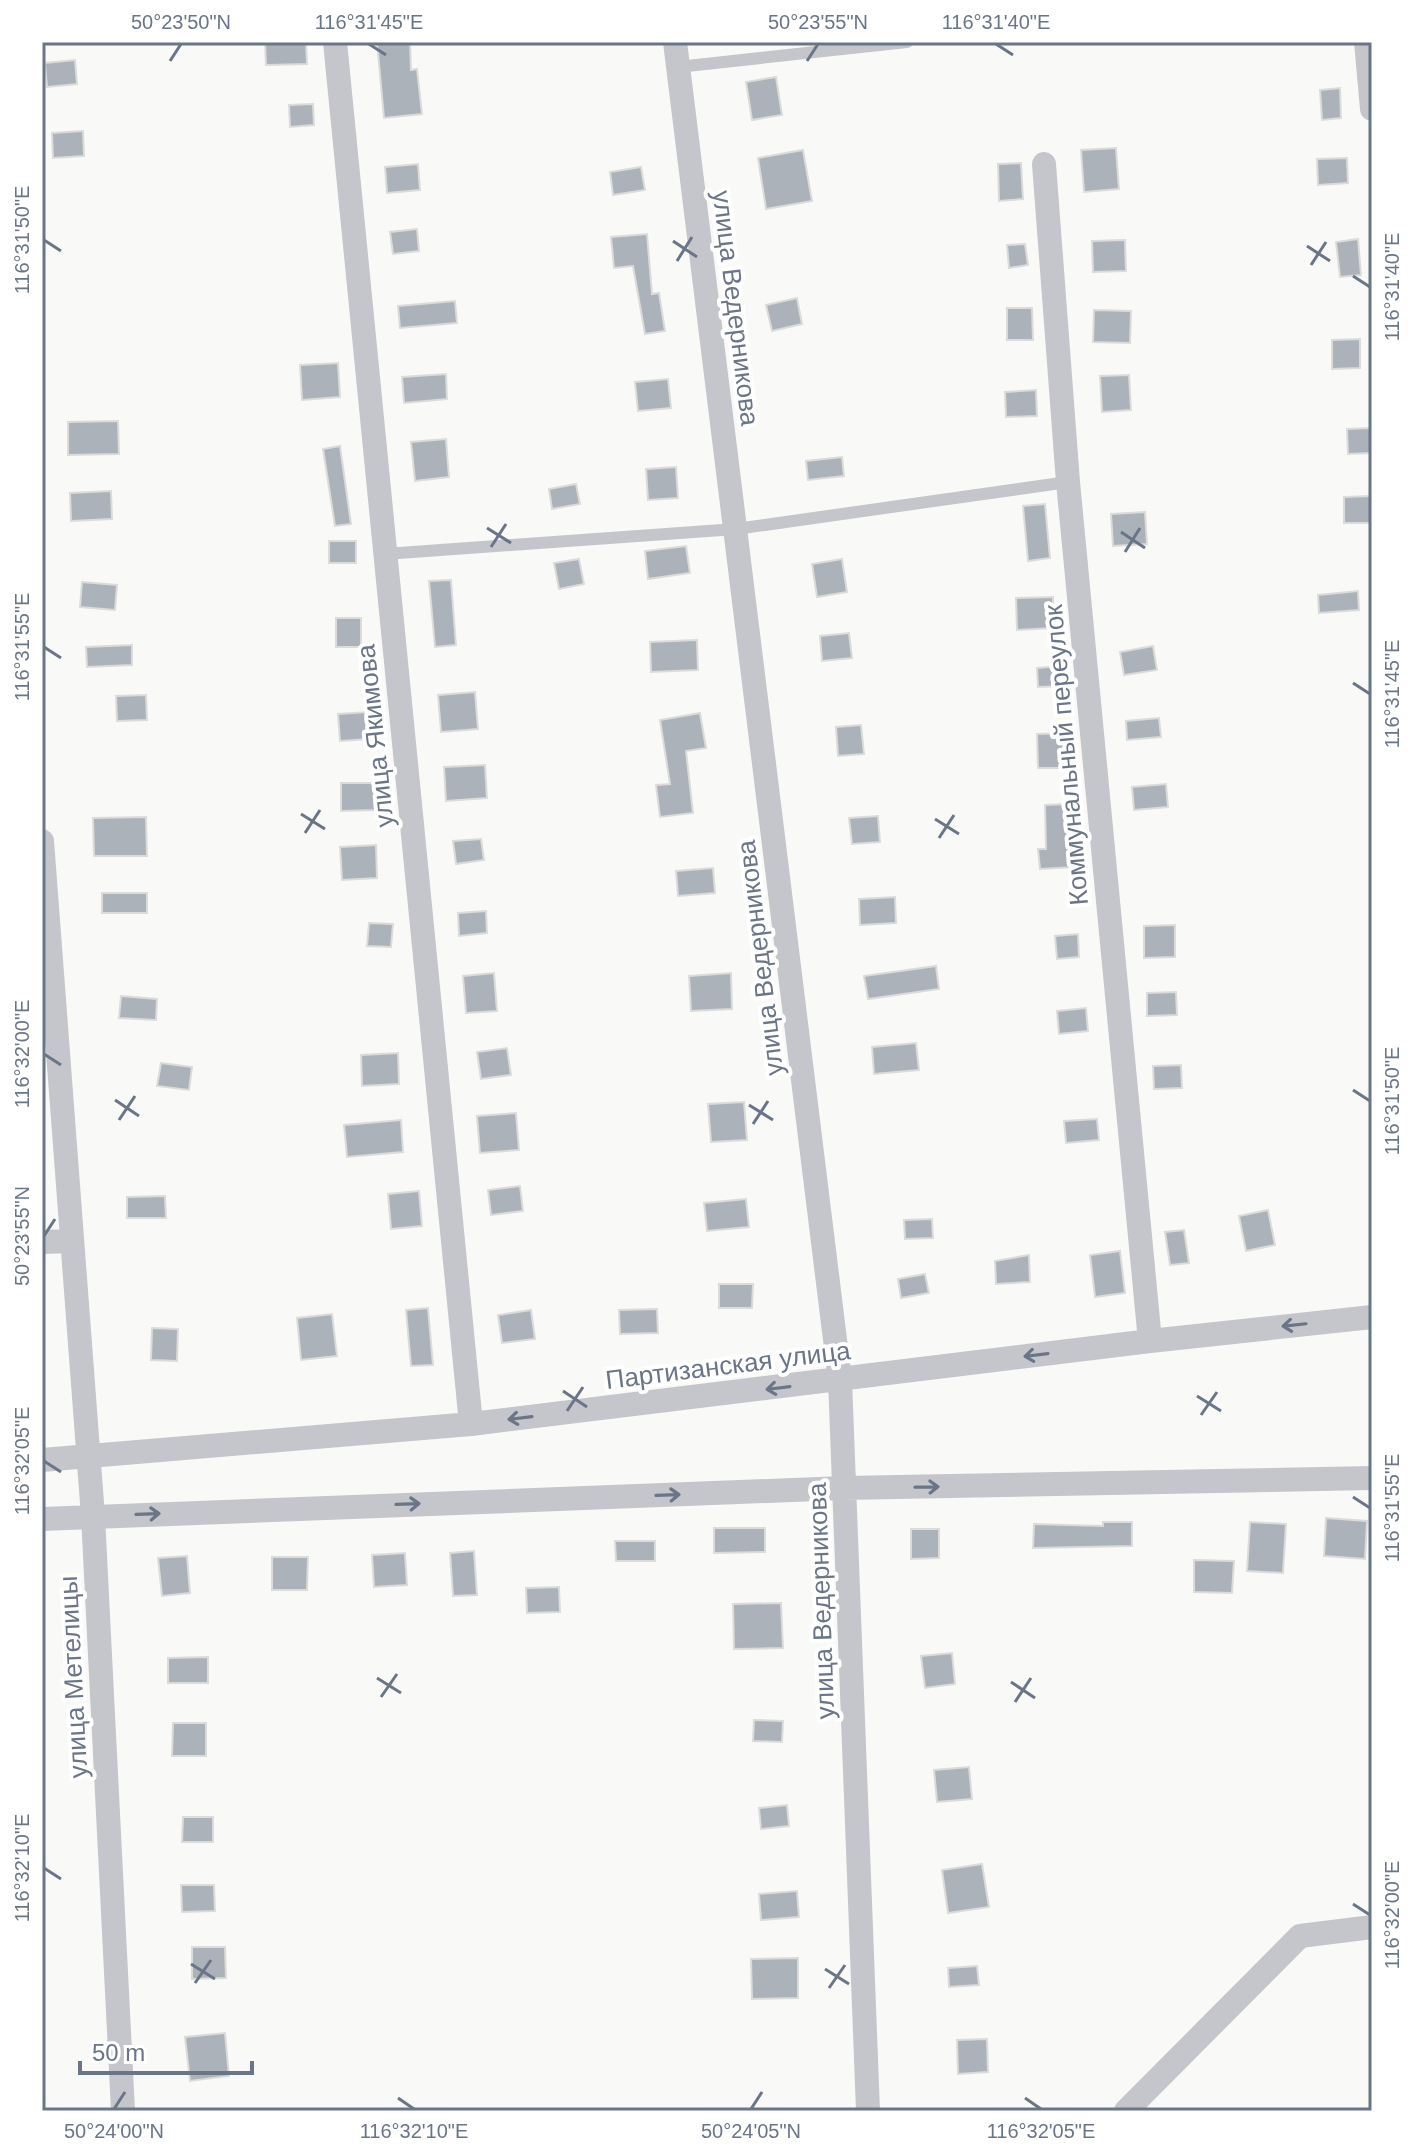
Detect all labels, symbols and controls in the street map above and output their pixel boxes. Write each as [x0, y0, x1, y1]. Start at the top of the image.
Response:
text: 50°23'50"N [131, 11, 231, 33]
text: 116°31'45"E [315, 11, 423, 33]
text: 50°23'55"N [768, 11, 868, 33]
text: 116°31'40"E [942, 11, 1050, 33]
text: 116°31'50"E [11, 186, 33, 294]
street label: улица Ведерникова [707, 189, 765, 428]
text: 116°31'40"E [1381, 233, 1403, 341]
text: 116°31'55"E [11, 593, 33, 701]
street label: Коммунальный переулок [1038, 603, 1094, 907]
text: 116°31'45"E [1381, 640, 1403, 748]
street label: улица Якимова [350, 643, 400, 829]
street label: улица Ведерникова [731, 838, 789, 1077]
text: 116°32'00"E [11, 1000, 33, 1108]
text: 116°31'50"E [1381, 1047, 1403, 1155]
text: 50°23'55"N [11, 1186, 33, 1286]
one-way arrow [1282, 1318, 1308, 1333]
street label: Партизанская улица [604, 1335, 853, 1395]
one-way arrow [1024, 1348, 1049, 1363]
one-way arrow [765, 1380, 792, 1395]
text: 116°32'05"E [11, 1407, 33, 1515]
one-way arrow [507, 1411, 534, 1426]
text: 116°31'55"E [1381, 1454, 1403, 1562]
one-way arrow [913, 1479, 940, 1495]
street label: улица Ведерникова [802, 1482, 840, 1720]
one-way arrow [654, 1487, 681, 1502]
one-way arrow [394, 1497, 421, 1512]
one-way arrow [134, 1506, 161, 1521]
street label: улица Метелицы [53, 1575, 93, 1779]
text: 116°32'10"E [11, 1814, 33, 1922]
text: 116°32'00"E [1381, 1861, 1403, 1969]
scale bar [80, 2025, 252, 2075]
text: 50 m [92, 2039, 145, 2066]
text: 50°24'00"N [64, 2120, 164, 2142]
text: 116°32'10"E [360, 2120, 468, 2142]
text: 50°24'05"N [701, 2120, 801, 2142]
text: 116°32'05"E [987, 2120, 1095, 2142]

